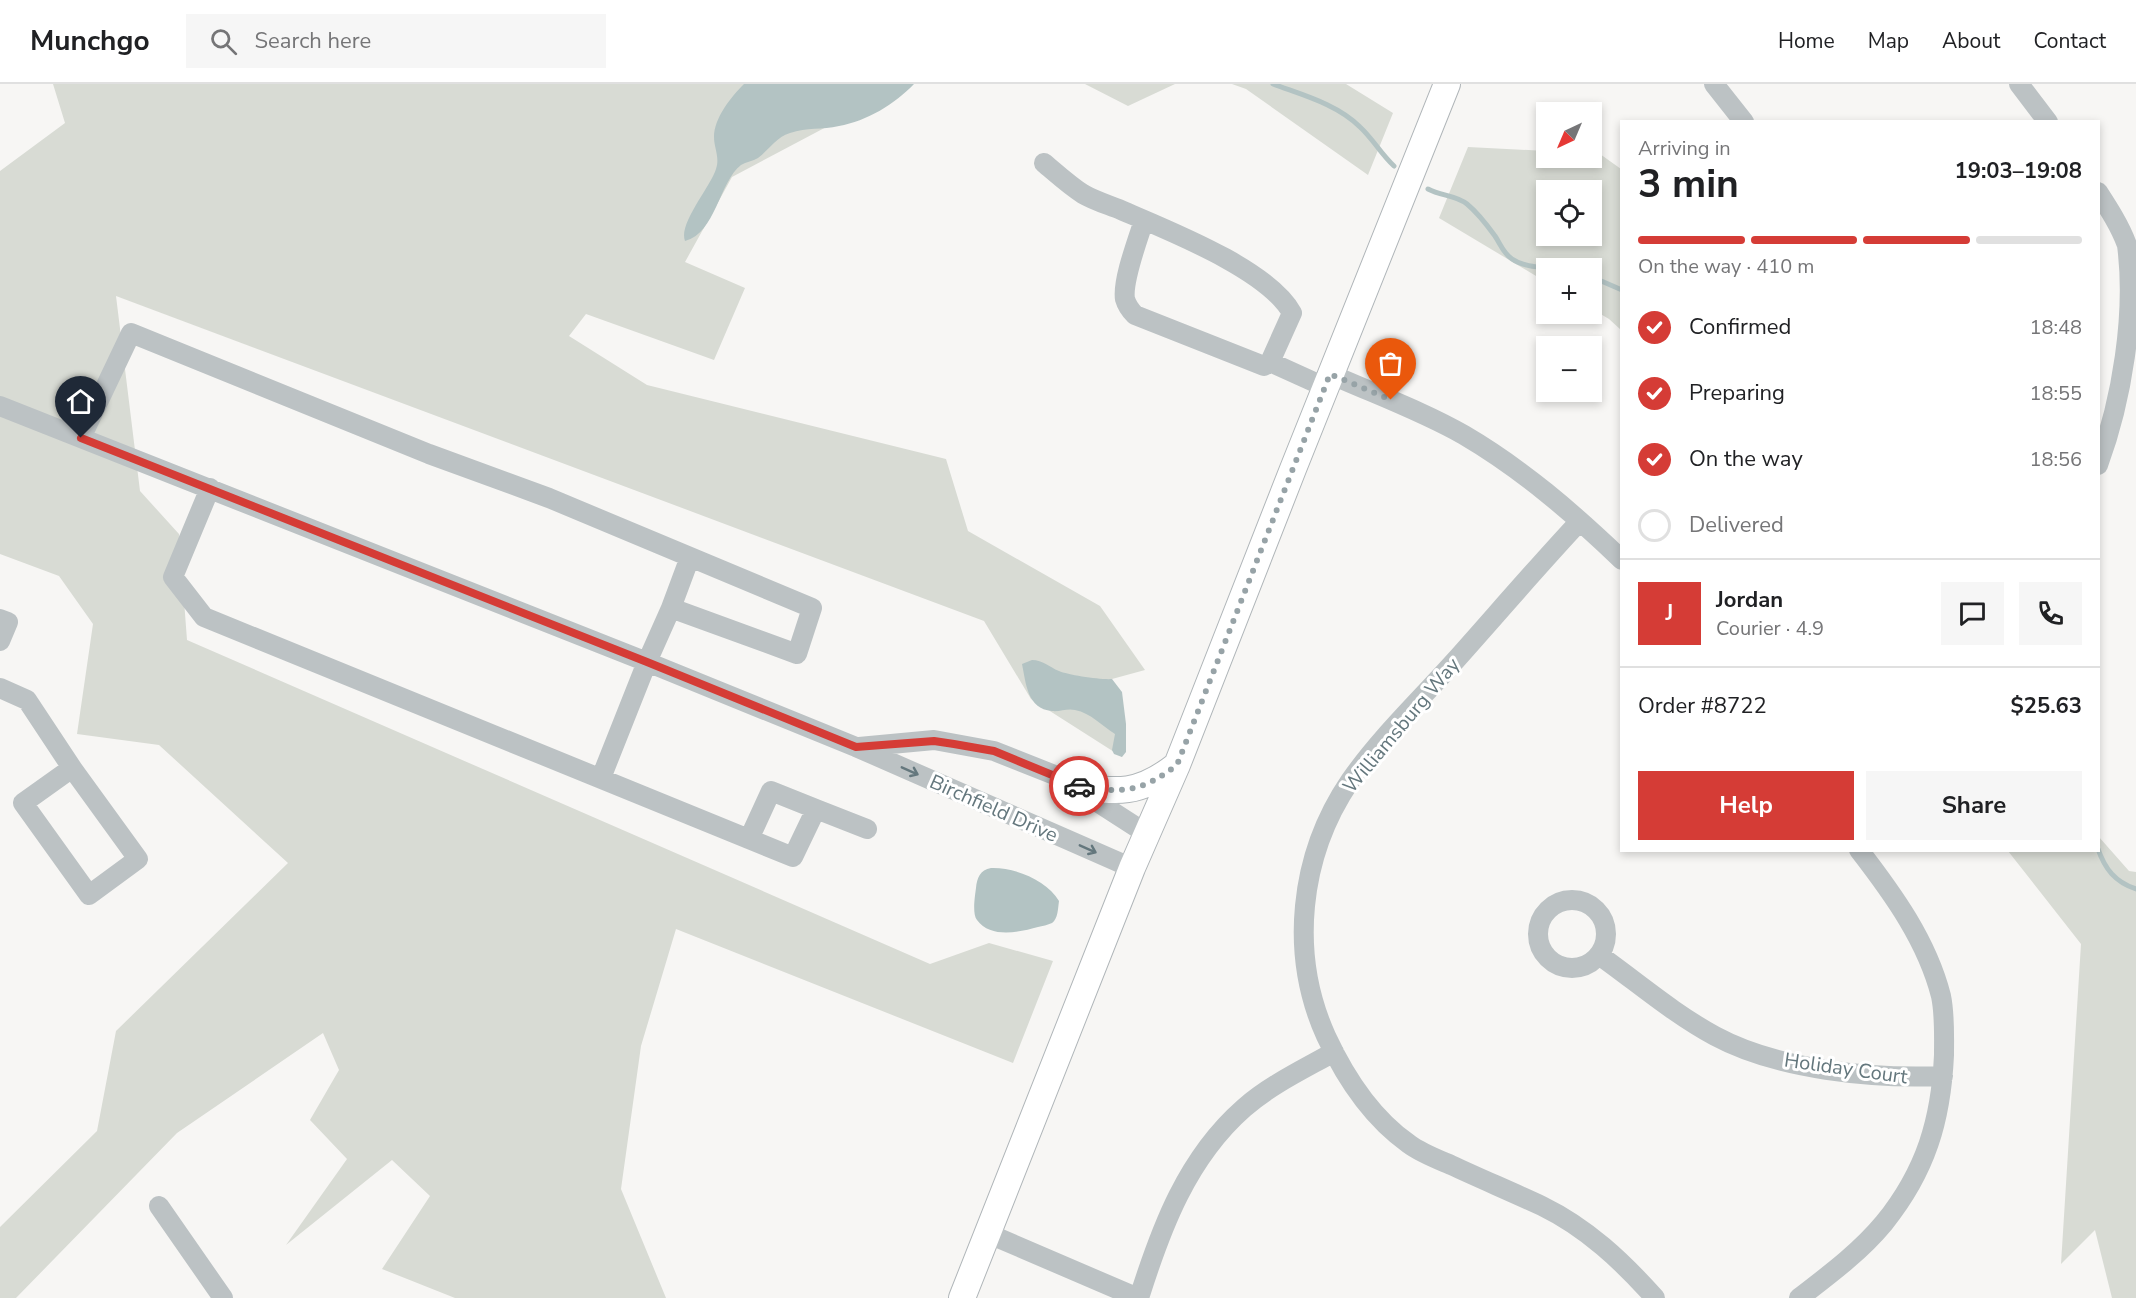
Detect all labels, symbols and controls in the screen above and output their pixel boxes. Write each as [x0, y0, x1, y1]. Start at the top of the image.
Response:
search box [186, 14, 606, 68]
text: Munchgo [30, 22, 150, 60]
icon: search [207, 25, 240, 58]
text: Search here [255, 26, 371, 56]
text: Home [1778, 27, 1835, 55]
text: Map [1868, 27, 1909, 55]
text: About [1942, 27, 2000, 55]
text: Contact [2033, 27, 2106, 55]
north arrow [1536, 102, 1602, 168]
map controls [1536, 102, 1602, 402]
text: Arriving in [1638, 135, 1731, 162]
text: 19:03–19:08 [1954, 156, 2082, 186]
text: 3 min [1638, 158, 1739, 211]
button: locate [1536, 180, 1602, 246]
text: On the way · 410 m [1638, 253, 1814, 280]
button: + [1536, 258, 1602, 324]
icon: check [1638, 311, 1671, 344]
text: Confirmed [1689, 312, 1791, 342]
text: 18:48 [2029, 314, 2082, 341]
button: − [1536, 336, 1602, 402]
pin [1365, 338, 1416, 400]
icon: bag [1374, 347, 1407, 380]
pin [55, 376, 106, 438]
icon: check [1638, 377, 1671, 410]
text: Preparing [1689, 378, 1785, 408]
text: 18:55 [2029, 380, 2082, 407]
icon: home [64, 385, 97, 418]
icon: check [1638, 443, 1671, 476]
text: On the way [1689, 444, 1803, 474]
text: 18:56 [2029, 446, 2082, 473]
text: Delivered [1689, 510, 1784, 540]
button: chat [1941, 582, 2004, 645]
button: phone [2019, 582, 2082, 645]
text: Jordan [1716, 585, 1783, 615]
text: J [1666, 598, 1673, 628]
text: Courier · 4.9 [1716, 615, 1824, 642]
street label: Williamsburg Way [1337, 651, 1466, 799]
text: Order #8722 [1638, 691, 1767, 721]
text: $25.63 [2011, 691, 2082, 721]
courier [1049, 756, 1109, 816]
one-way arrow [900, 765, 918, 777]
street label: Birchfield Drive [925, 768, 1062, 849]
icon: car [1063, 770, 1096, 803]
button: Help [1638, 771, 1854, 840]
button: Share [1866, 771, 2082, 840]
one-way arrow [1079, 844, 1097, 855]
street label: Holiday Court [1783, 1046, 1910, 1091]

